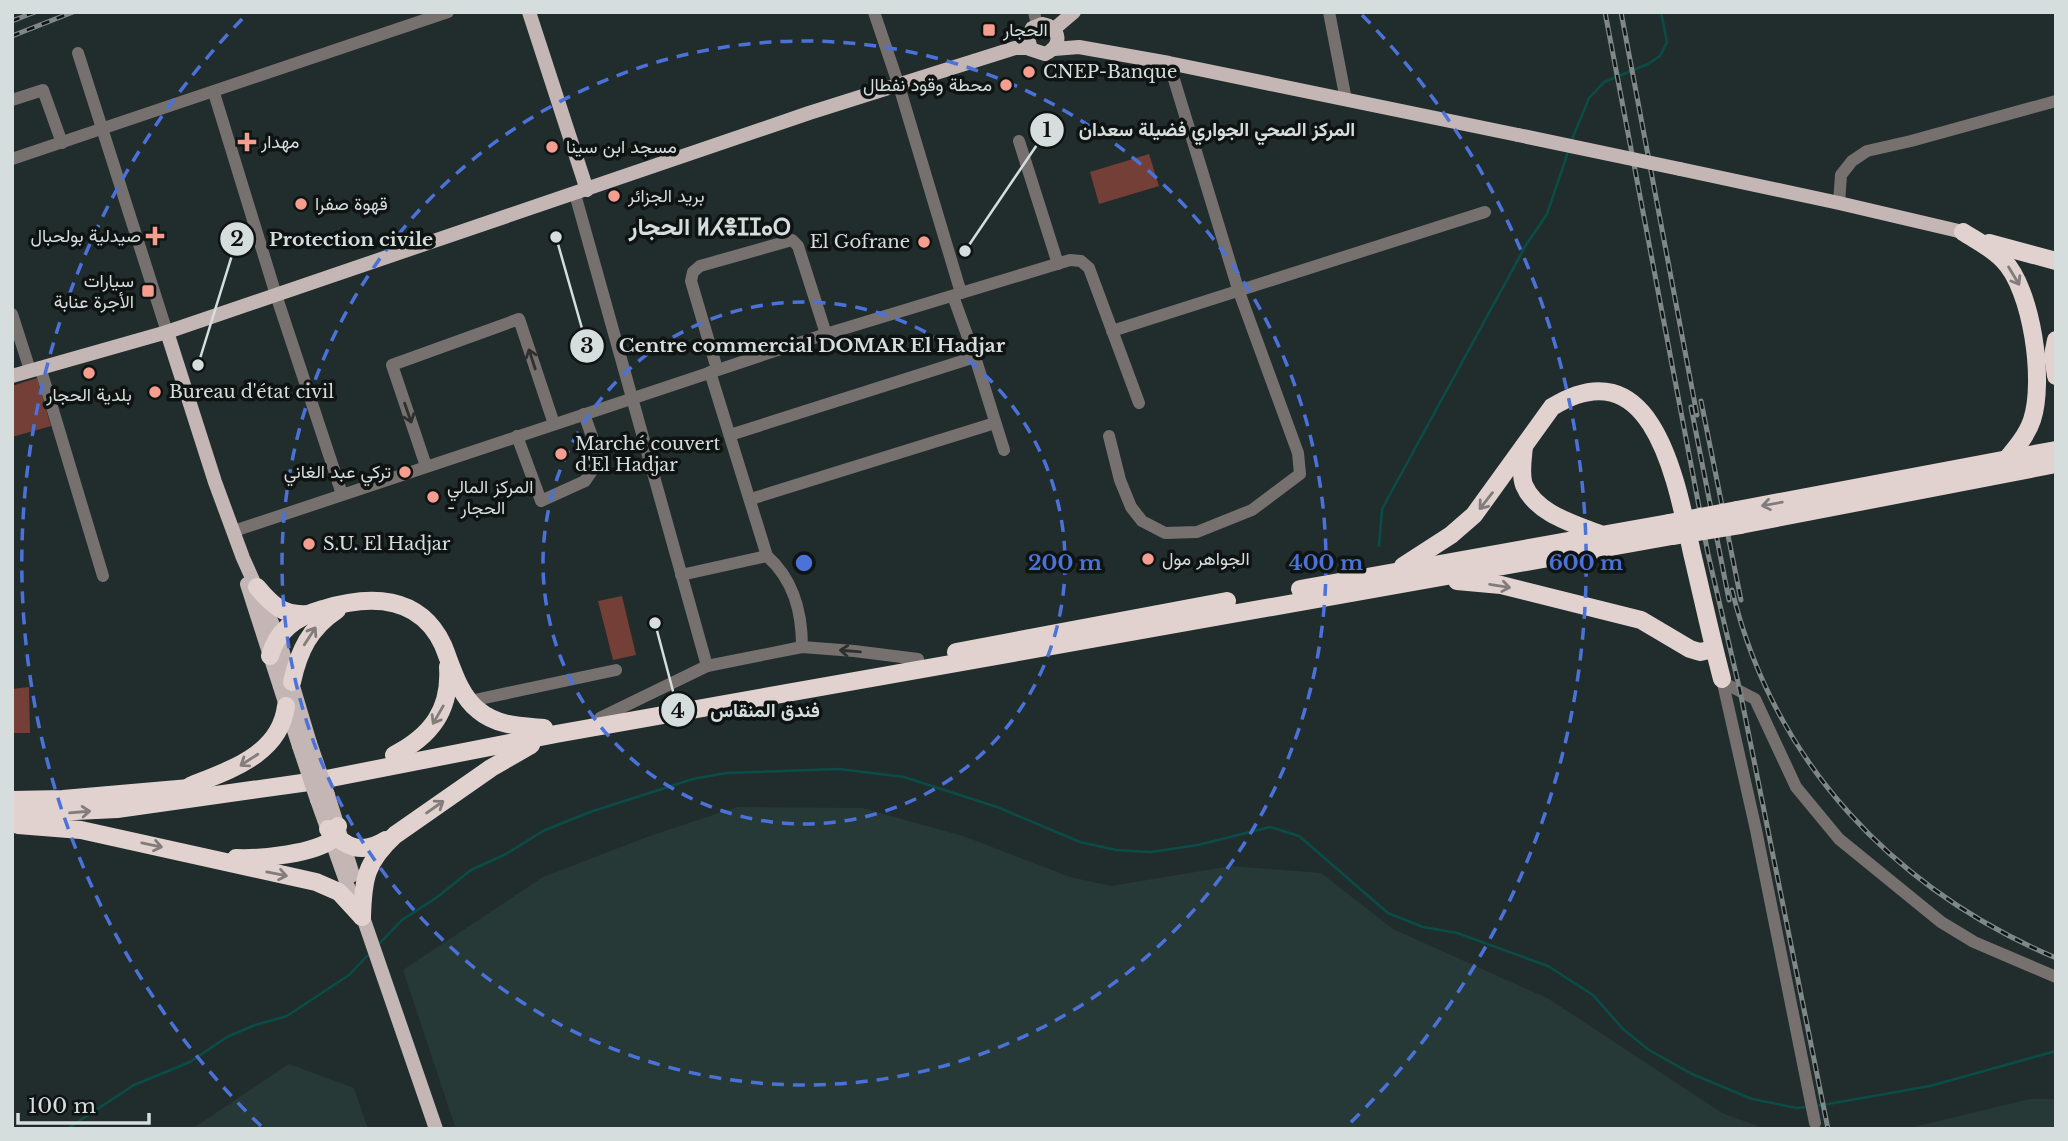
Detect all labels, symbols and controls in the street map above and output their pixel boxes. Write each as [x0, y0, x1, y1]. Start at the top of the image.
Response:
place label: الحجار [1002, 19, 1048, 41]
marker: الحجار [981, 22, 997, 38]
place label: CNEP-Banque [1043, 61, 1177, 83]
marker: CNEP-Banque [1021, 64, 1037, 80]
place label: محطة وقود نفطال [863, 74, 992, 96]
marker: محطة وقود نفطال [998, 77, 1014, 93]
callout: المركز الصحي الجواري فضيلة سعدان [1029, 110, 1369, 150]
text: 1 [1042, 117, 1052, 143]
text: المركز الصحي الجواري فضيلة سعدان [1079, 118, 1355, 146]
place label: مهدار [260, 131, 299, 153]
marker: مهدار [239, 134, 255, 150]
place label: مسجد ابن سينا [566, 136, 677, 158]
marker: مسجد ابن سينا [544, 139, 560, 155]
place label: بريد الجزائر [627, 185, 705, 207]
marker: بريد الجزائر [606, 188, 622, 204]
place label: قهوة صفرا [315, 193, 388, 215]
marker: قهوة صفرا [293, 196, 309, 212]
district label: الحجار ⵍⵃⴻⵊⵊⴰⵔ [628, 212, 791, 242]
callout: Protection civile [220, 219, 447, 259]
place label: صيدلية بولحبال [30, 225, 141, 247]
text: 2 [230, 226, 244, 252]
marker: صيدلية بولحبال [147, 228, 163, 244]
text: Protection civile [269, 228, 433, 251]
place label: El Gofrane [810, 231, 910, 253]
marker: El Gofrane [916, 234, 932, 250]
one-way arrow [2007, 265, 2021, 285]
place label: سيارات الأجرة عنابة [54, 270, 134, 313]
marker: سيارات الأجرة عنابة [140, 283, 156, 299]
callout: Centre commercial DOMAR El Hadjar [569, 326, 1019, 366]
text: 3 [580, 333, 594, 359]
text: Centre commercial DOMAR El Hadjar [619, 334, 1006, 357]
one-way arrow [525, 348, 538, 370]
marker: بلدية الحجار [81, 365, 97, 381]
place label: Bureau d'état civil [169, 381, 334, 403]
place label: بلدية الحجار [45, 384, 132, 406]
marker: Bureau d'état civil [147, 384, 163, 400]
one-way arrow [402, 402, 415, 424]
place label: Marché couvert d'El Hadjar [575, 433, 720, 476]
marker: Marché couvert d'El Hadjar [553, 446, 569, 462]
place label: تركي عبد الغاني [284, 461, 391, 487]
marker: تركي عبد الغاني [397, 464, 413, 480]
place label: المركز المالي - الحجار [447, 476, 533, 519]
marker: المركز المالي - الحجار [425, 489, 441, 505]
one-way arrow [1478, 491, 1493, 509]
one-way arrow [1761, 498, 1784, 511]
place label: S.U. El Hadjar [323, 533, 451, 555]
marker: S.U. El Hadjar [301, 536, 317, 552]
place label: الجواهر مول [1162, 548, 1250, 570]
text: 200 m [1028, 550, 1102, 576]
text: 400 m [1289, 550, 1363, 576]
text: 600 m [1549, 550, 1623, 576]
centre of rings [792, 551, 816, 575]
marker: الجواهر مول [1140, 551, 1156, 567]
one-way arrow [1488, 579, 1511, 592]
one-way arrow [303, 627, 317, 647]
one-way arrow [839, 644, 862, 657]
callout: فندق المنقاس [661, 690, 833, 730]
text: 4 [671, 698, 685, 724]
text: فندق المنقاس [710, 699, 820, 722]
one-way arrow [431, 704, 445, 724]
one-way arrow [239, 753, 259, 767]
one-way arrow [425, 800, 444, 814]
one-way arrow [69, 805, 91, 818]
one-way arrow [140, 839, 163, 853]
one-way arrow [266, 868, 288, 881]
scale bar [18, 1082, 149, 1126]
text: 100 m [28, 1093, 96, 1119]

